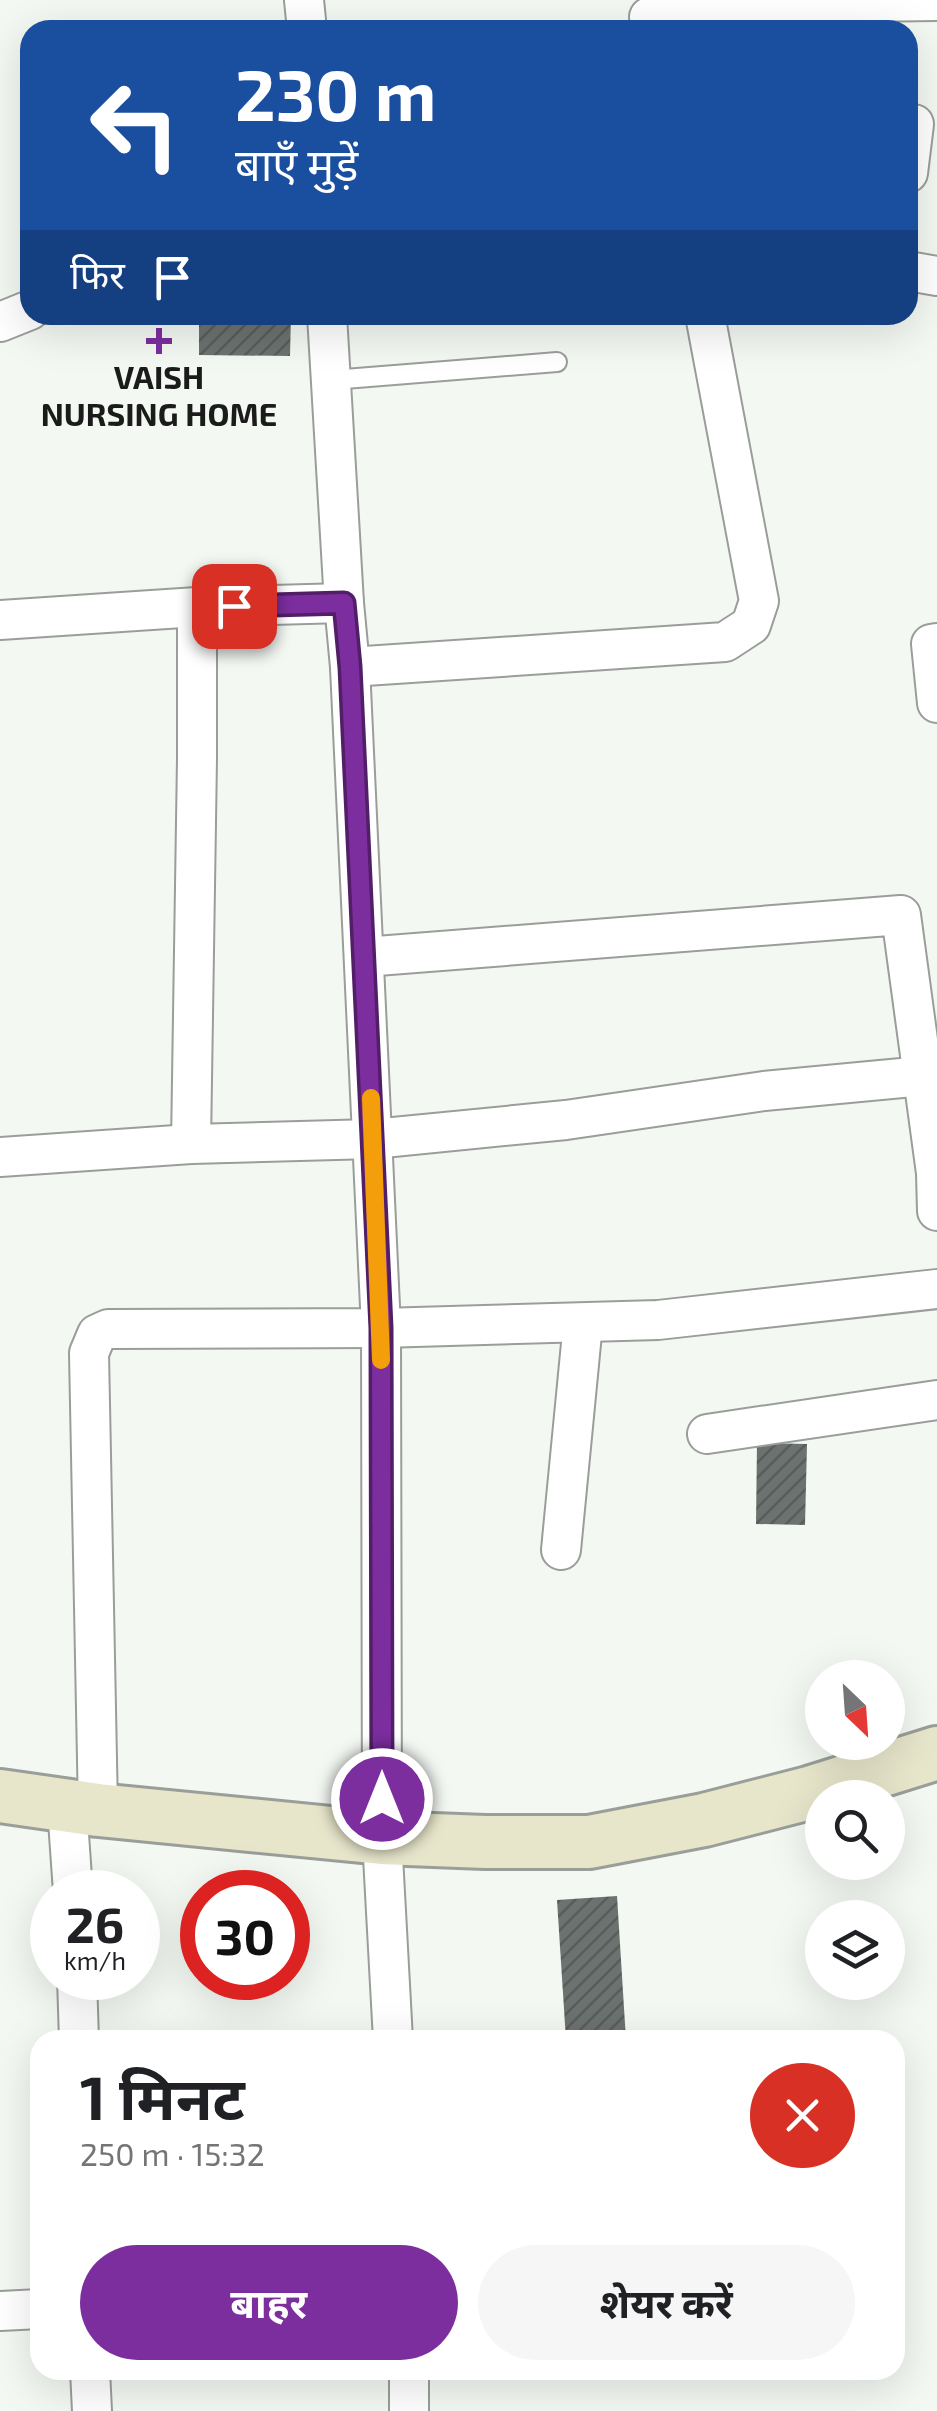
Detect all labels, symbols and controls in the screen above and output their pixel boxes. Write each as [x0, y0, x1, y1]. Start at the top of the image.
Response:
text: 230 m [235, 51, 436, 135]
icon: left [70, 60, 200, 190]
text: बाएँ मुड़ें [235, 136, 358, 190]
icon: arrive [145, 250, 200, 305]
text: फिर [70, 251, 125, 297]
marker: VAISH NURSING HOME [146, 328, 172, 354]
place label: VAISH NURSING HOME [41, 357, 277, 432]
pin [192, 564, 277, 649]
icon: arrive [207, 579, 262, 634]
north arrow [805, 1660, 905, 1760]
map controls [805, 1660, 905, 2000]
position arrow [330, 1747, 434, 1851]
button: search [805, 1780, 905, 1880]
speed limit sign: 30 [180, 1870, 310, 2000]
text: 26 [66, 1893, 124, 1953]
button: layers [805, 1900, 905, 2000]
text: km/h [64, 1945, 126, 1975]
text: 1 मिनट [80, 2060, 245, 2132]
button: close [750, 2063, 855, 2168]
text: 250 m · 15:32 [80, 2134, 265, 2172]
button: बाहर [80, 2245, 458, 2360]
button: शेयर करें [478, 2245, 855, 2360]

